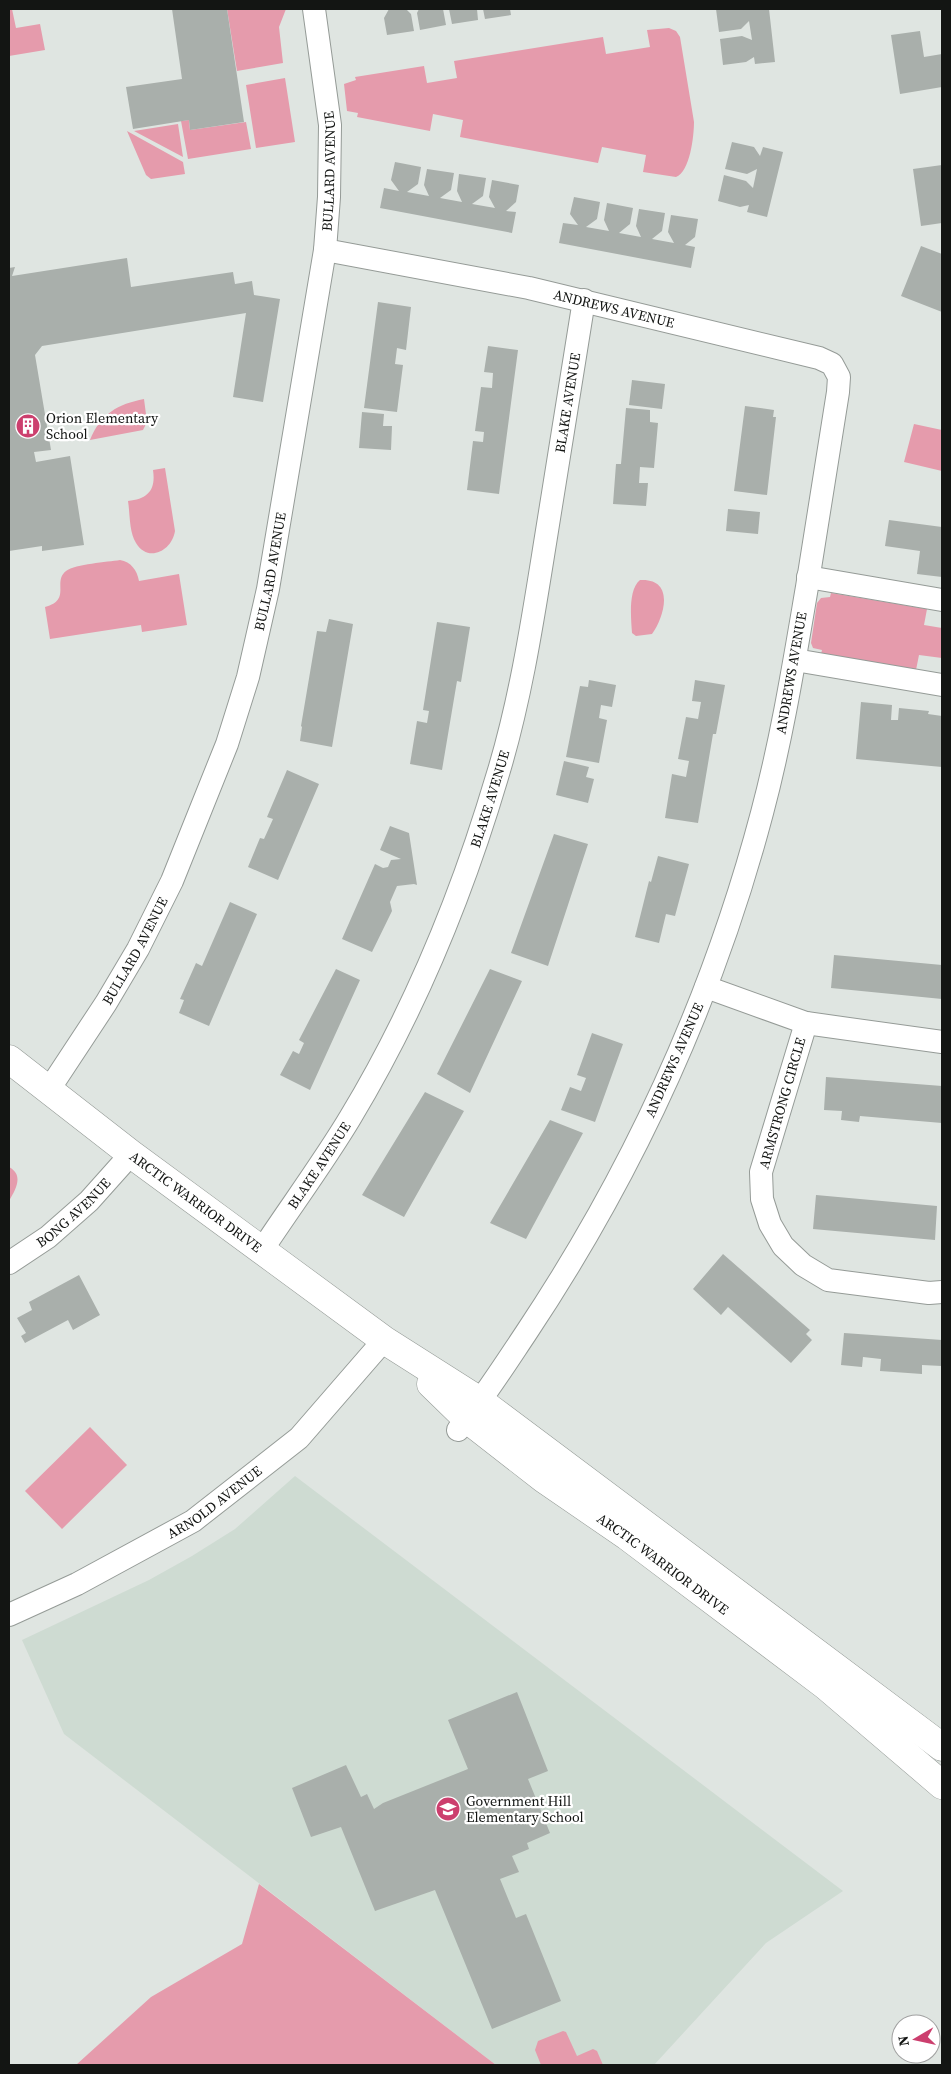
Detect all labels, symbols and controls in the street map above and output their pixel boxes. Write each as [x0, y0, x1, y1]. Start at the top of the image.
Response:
street label: BULLARD AVENUE [316, 110, 341, 232]
street label: ANDREWS AVENUE [551, 284, 677, 333]
street label: BLAKE AVENUE [550, 351, 585, 454]
place label: Orion Elementary School [46, 408, 159, 444]
building icon: Orion Elementary School [15, 413, 41, 439]
street label: BULLARD AVENUE [249, 511, 291, 633]
street label: ANDREWS AVENUE [770, 610, 812, 736]
street label: BLAKE AVENUE [465, 748, 514, 850]
street label: BULLARD AVENUE [97, 894, 172, 1009]
street label: ANDREWS AVENUE [640, 999, 708, 1121]
street label: ARMSTRONG CIRCLE [754, 1035, 810, 1171]
street label: BLAKE AVENUE [283, 1118, 355, 1213]
street label: ARCTIC WARRIOR DRIVE [125, 1146, 266, 1257]
street label: BONG AVENUE [32, 1173, 115, 1252]
street label: ARNOLD AVENUE [163, 1461, 266, 1543]
street label: ARCTIC WARRIOR DRIVE [593, 1508, 733, 1619]
place label: Government Hill Elementary School [466, 1791, 584, 1827]
school or university icon: Government Hill Elementary School [435, 1796, 461, 1822]
north arrow [891, 2014, 941, 2064]
text: N [892, 2034, 914, 2048]

